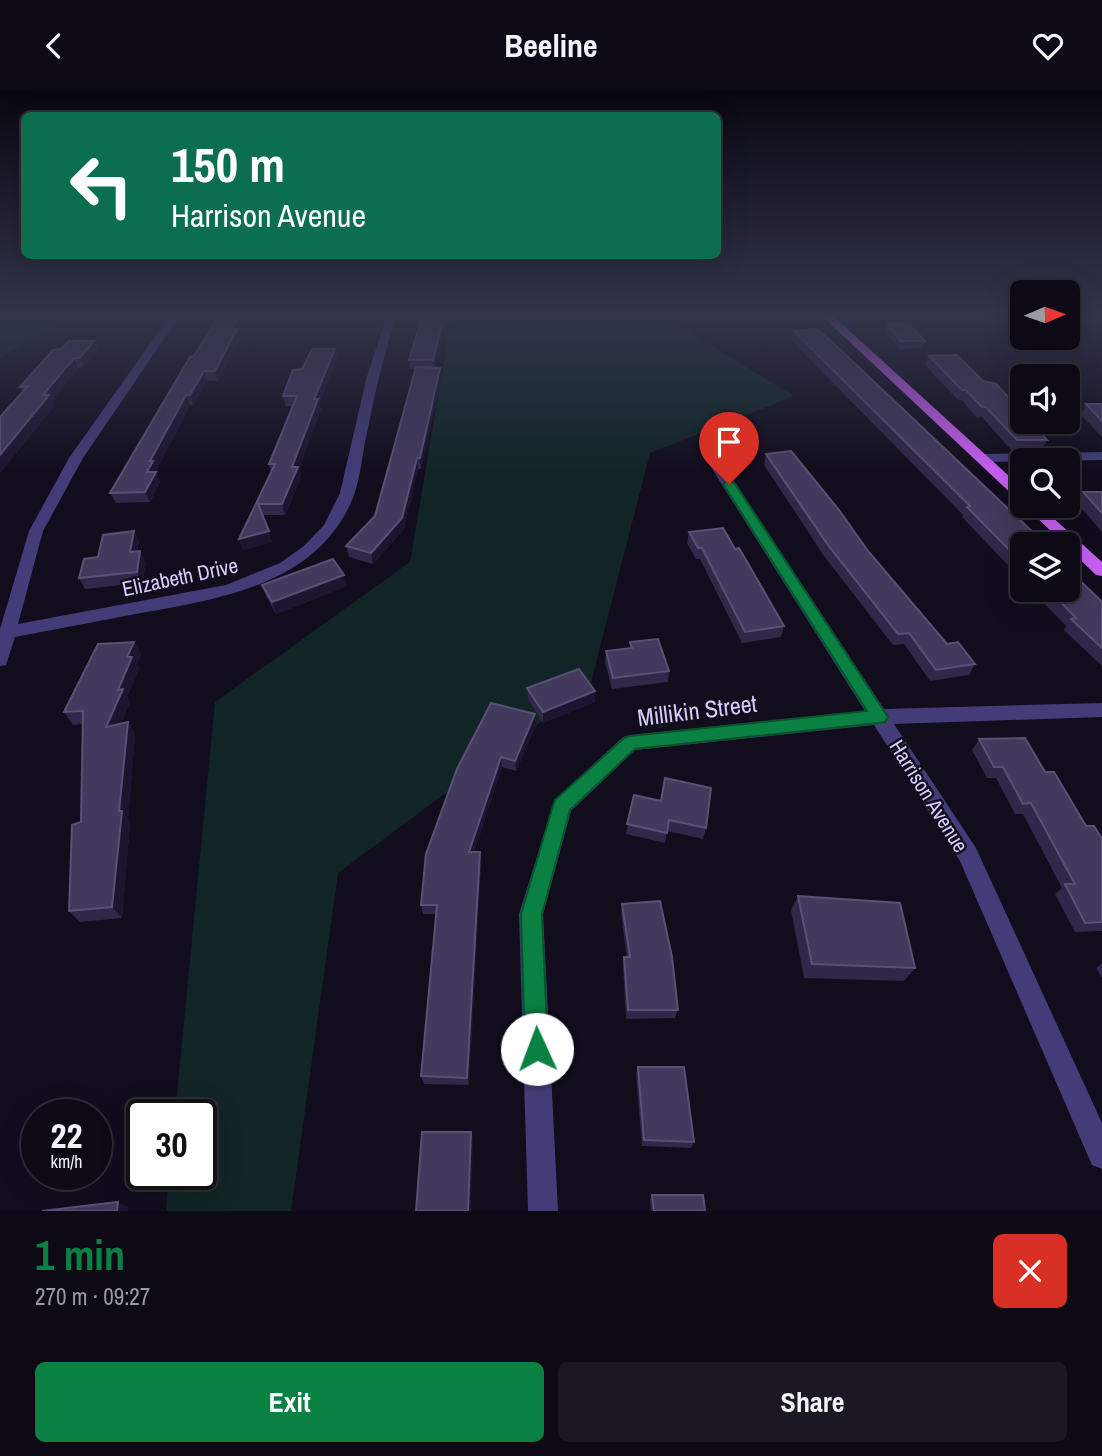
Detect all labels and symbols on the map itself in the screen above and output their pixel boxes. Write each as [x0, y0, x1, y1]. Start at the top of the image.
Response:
north arrow [1010, 280, 1080, 350]
pin [699, 412, 759, 484]
street label: Elizabeth Drive [119, 551, 241, 603]
street label: Millikin Street [635, 687, 759, 733]
street label: Harrison Avenue [883, 734, 975, 858]
position arrow [500, 1012, 574, 1086]
speed limit sign: 30 [126, 1099, 217, 1190]

